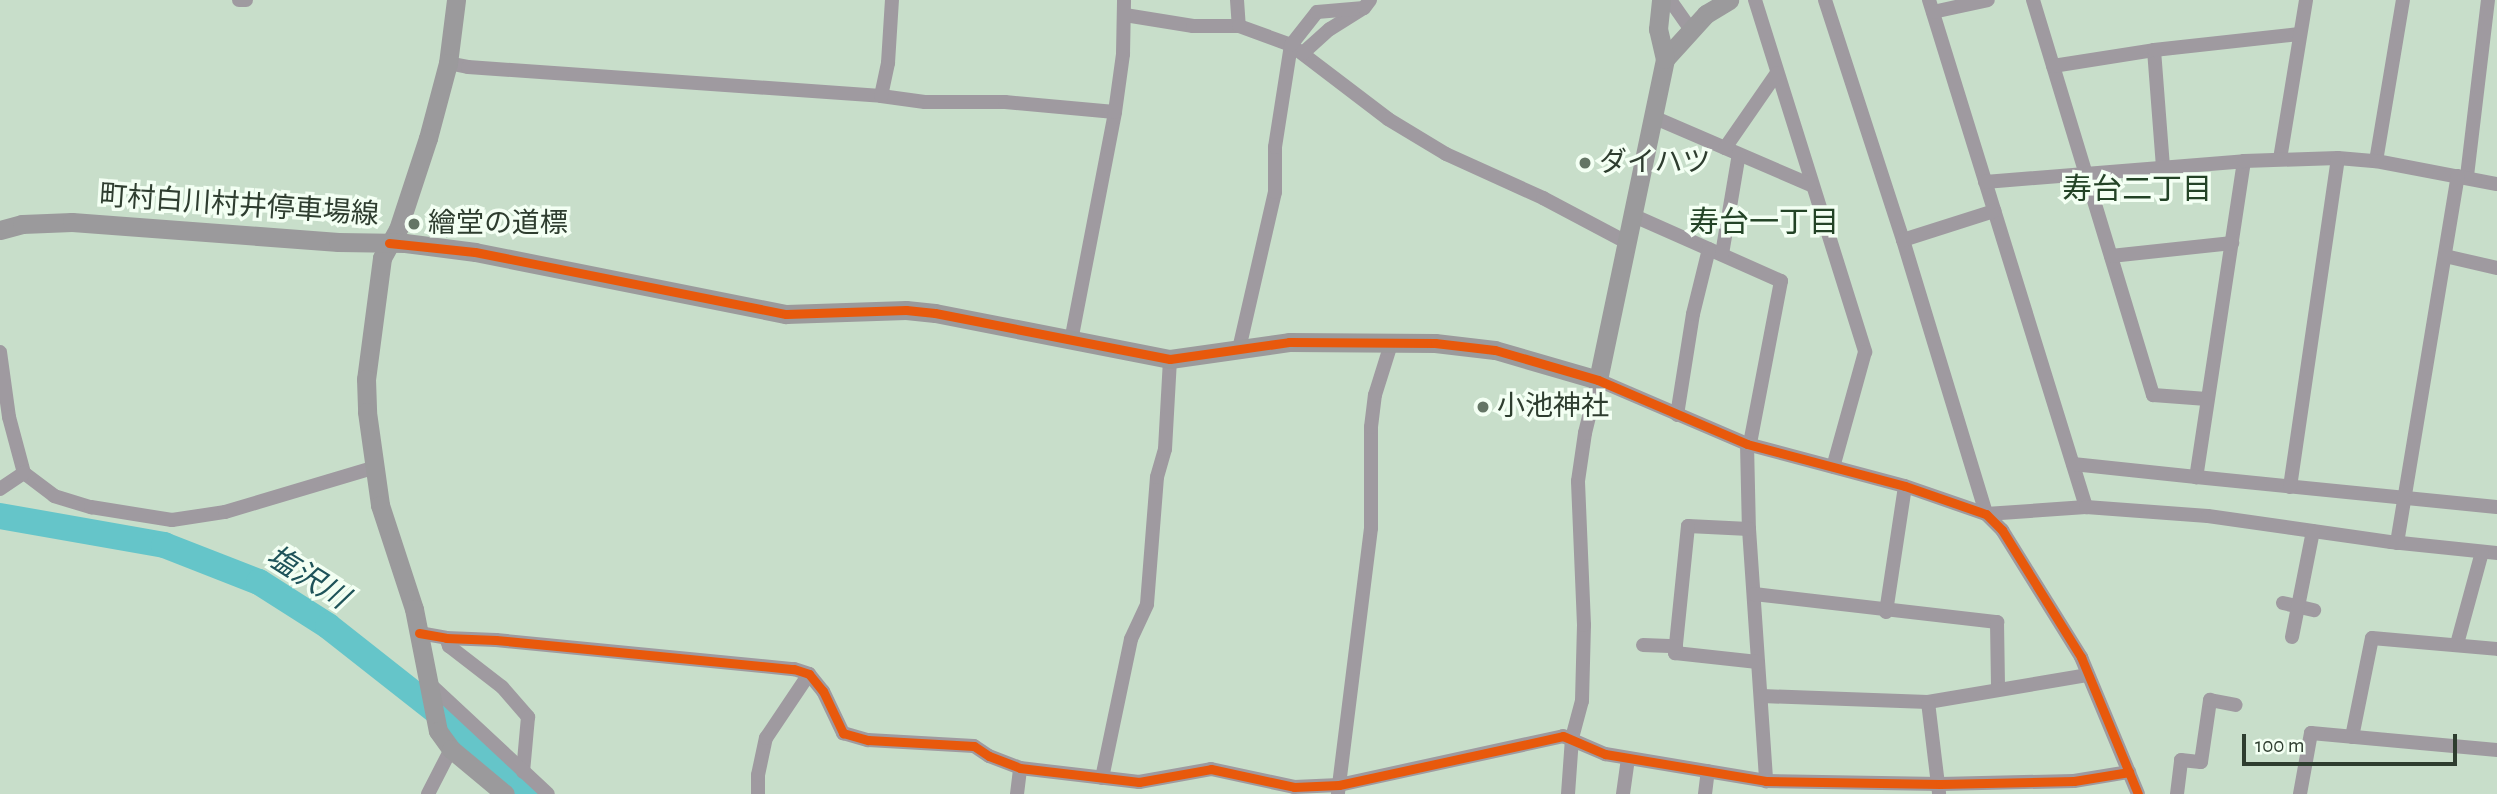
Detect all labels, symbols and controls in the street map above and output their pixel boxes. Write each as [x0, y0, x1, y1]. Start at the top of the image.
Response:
place label: ダイハツ [1599, 146, 1711, 180]
marker: ダイハツ [1577, 155, 1593, 171]
district label: 寿台二丁目 [2062, 172, 2212, 208]
street label: 町村白川村井停車場線 [98, 179, 380, 233]
district label: 寿台一丁目 [1689, 205, 1839, 241]
place label: 繪堂の道標 [428, 207, 568, 241]
marker: 繪堂の道標 [406, 216, 422, 232]
place label: 小池神社 [1497, 390, 1609, 424]
marker: 小池神社 [1475, 399, 1491, 415]
water label: 塩沢川 [259, 539, 355, 617]
scale bar [2245, 720, 2460, 764]
text: 100 m [2255, 735, 2305, 756]

